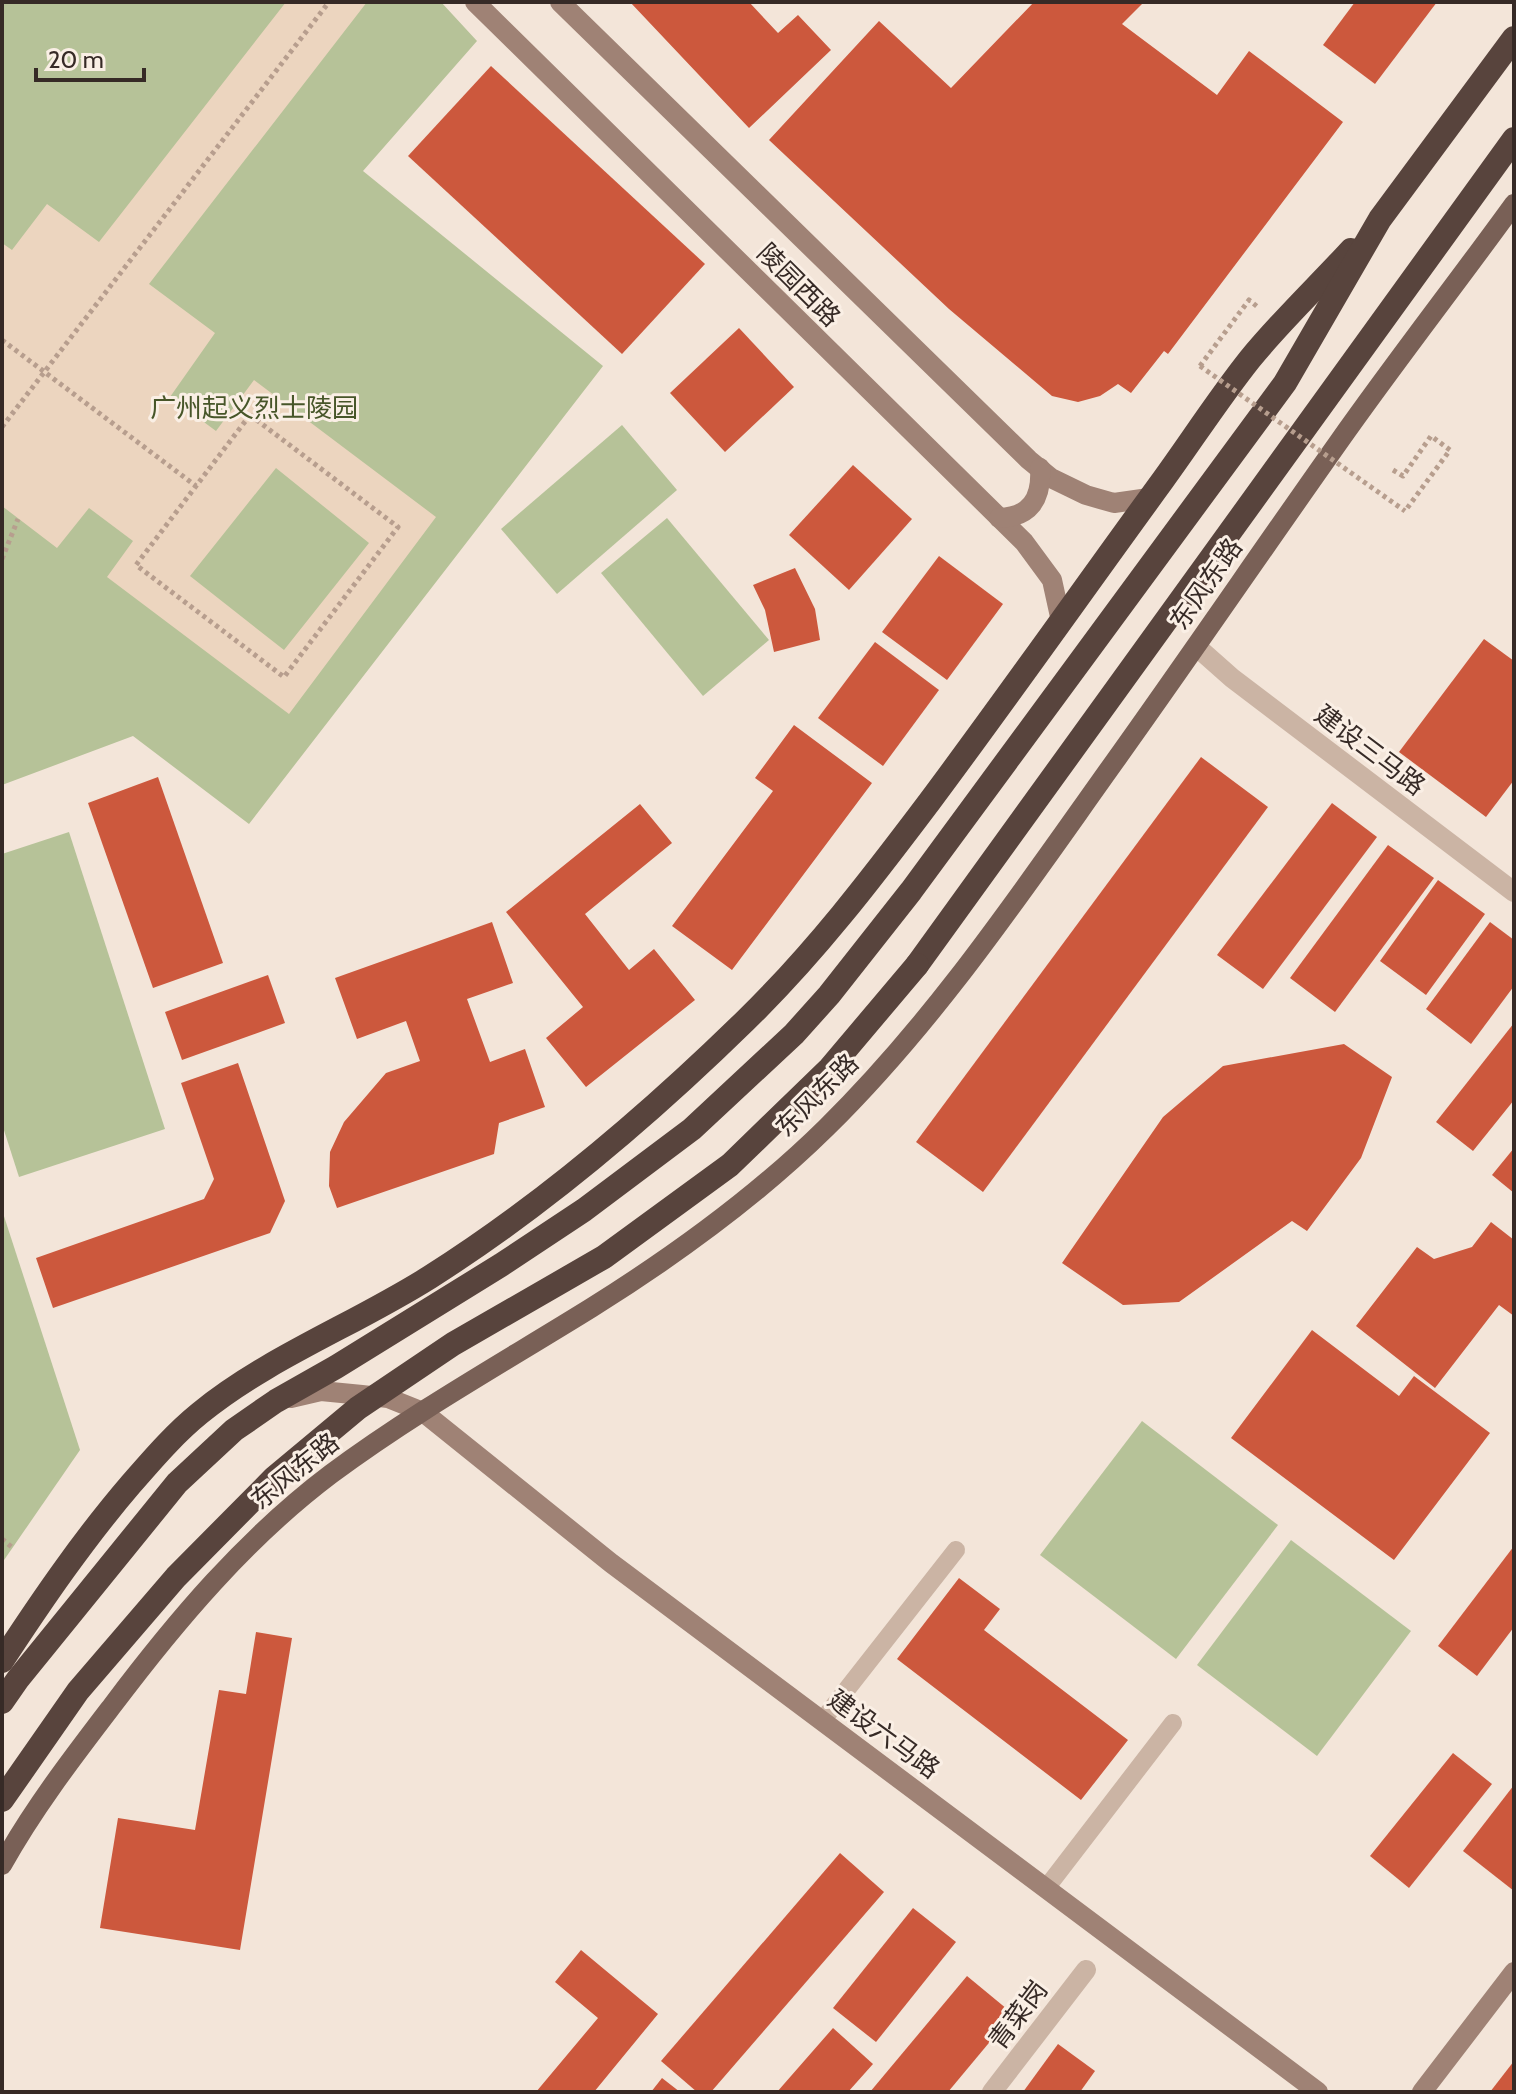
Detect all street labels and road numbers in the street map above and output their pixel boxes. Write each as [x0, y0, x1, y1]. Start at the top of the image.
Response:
street label: 陵园西路 [751, 237, 847, 333]
street label: 东风东路 [1163, 532, 1249, 636]
street label: 建设三马路 [1308, 698, 1432, 802]
street label: 东风东路 [769, 1047, 865, 1143]
street label: 东风东路 [245, 1426, 345, 1516]
street label: 建设六马路 [822, 1683, 946, 1785]
street label: 青菜岗 [982, 1974, 1054, 2056]

